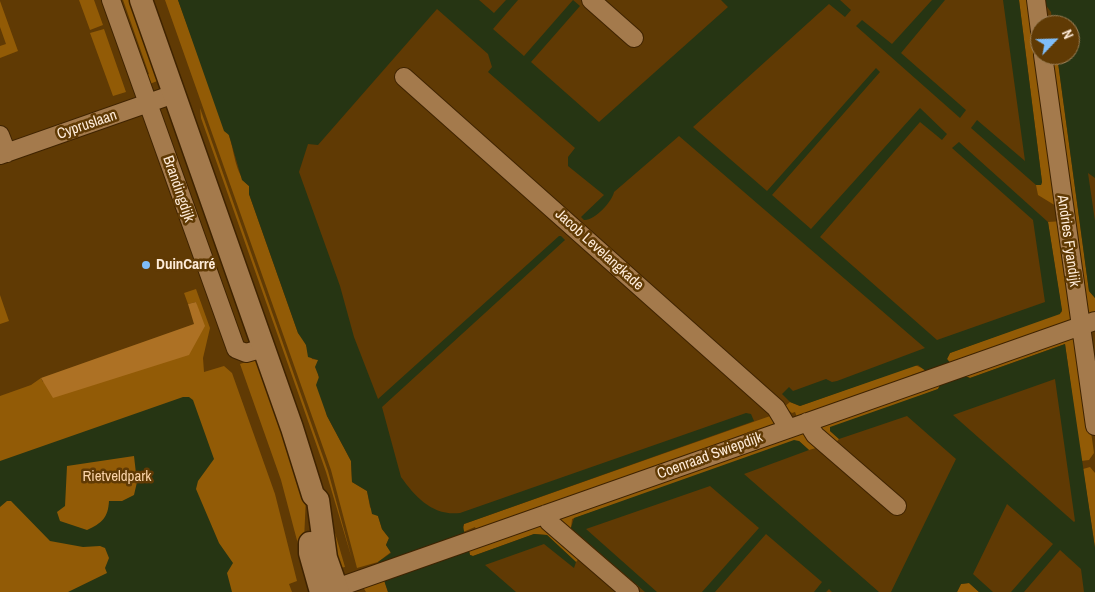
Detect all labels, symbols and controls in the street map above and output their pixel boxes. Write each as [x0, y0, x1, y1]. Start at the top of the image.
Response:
north arrow [1030, 15, 1080, 65]
text: N [1058, 27, 1078, 42]
street label: Cypruslaan [55, 106, 119, 144]
street label: Brandingdijk [158, 153, 198, 225]
street label: Andries Fyandijk [1053, 194, 1083, 288]
street label: Jacob Levelangkade [551, 206, 647, 294]
place label: DuinCarré [156, 256, 215, 274]
marker: DuinCarré [140, 259, 152, 271]
street label: Coenraad Swiepdijk [655, 429, 765, 483]
park label: Rietveldpark [82, 468, 152, 486]

